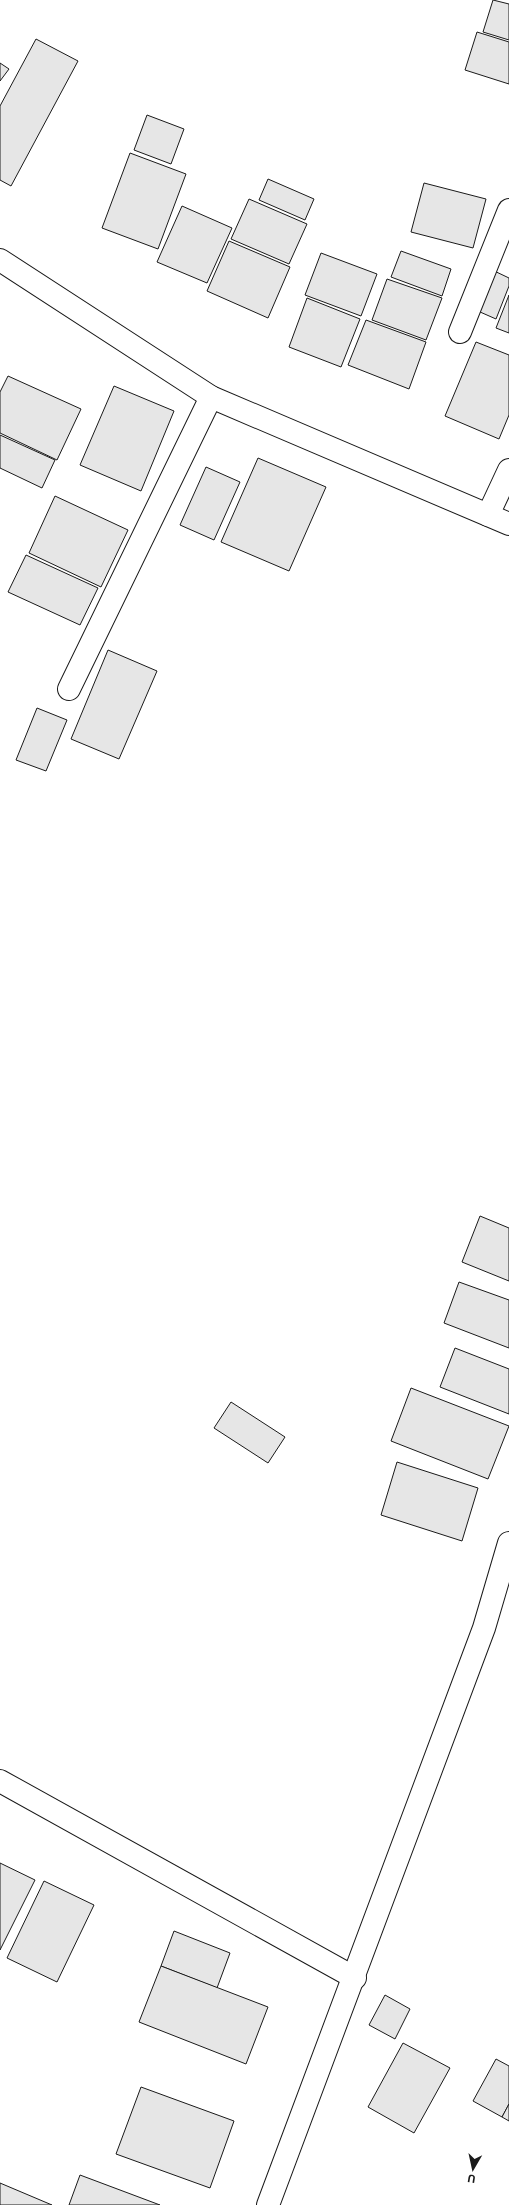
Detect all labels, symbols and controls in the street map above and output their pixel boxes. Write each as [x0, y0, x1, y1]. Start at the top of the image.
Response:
north arrow [453, 2149, 493, 2189]
text: U [466, 2171, 477, 2187]

